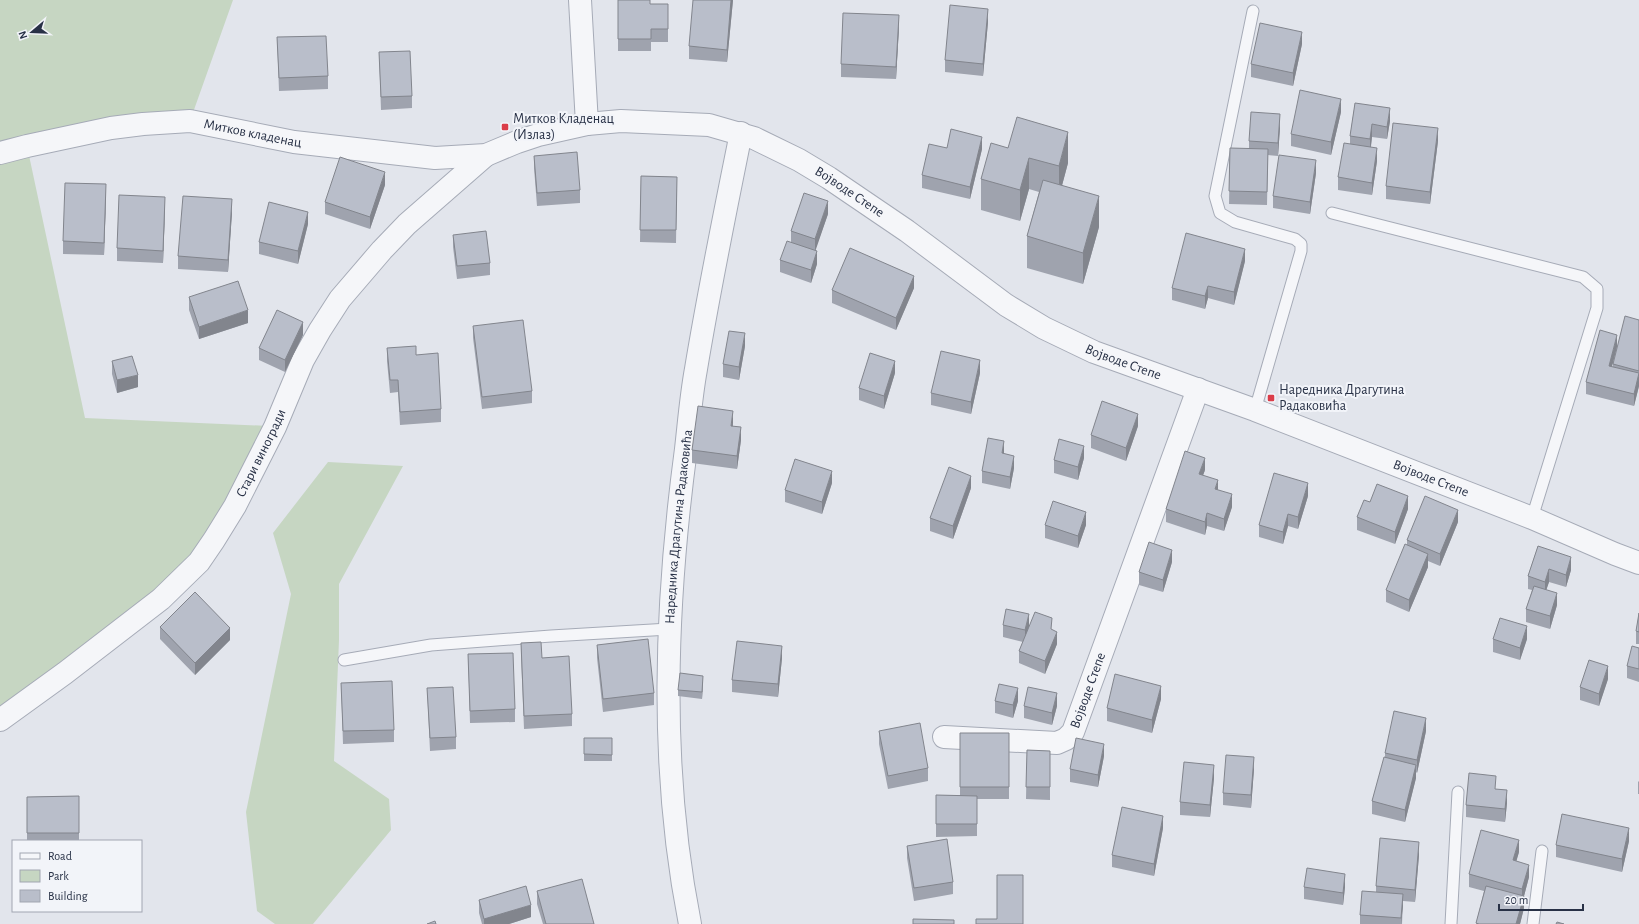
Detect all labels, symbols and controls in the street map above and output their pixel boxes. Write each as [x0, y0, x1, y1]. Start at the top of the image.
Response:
north arrow [12, 12, 52, 52]
text: N [17, 30, 29, 41]
place label: Митков Кладенац (Излаз) [513, 112, 615, 142]
street label: Митков кладенац [202, 117, 303, 150]
marker: Митков Кладенац (Излаз) [500, 122, 510, 132]
street label: Војводе Степе [812, 164, 886, 220]
street label: Војводе Степе [1083, 342, 1163, 383]
place label: Наредника Драгутина Радаковића [1279, 383, 1405, 413]
marker: Наредника Драгутина Радаковића [1266, 393, 1276, 403]
street label: Стари виногради [234, 407, 289, 500]
street label: Наредника Драгутина Радаковића [663, 429, 695, 624]
street label: Војводе Степе [1391, 458, 1471, 500]
street label: Војводе Степе [1068, 651, 1108, 731]
legend [12, 840, 142, 912]
text: Road [48, 850, 72, 862]
text: Park [48, 870, 69, 882]
scale bar [1499, 886, 1583, 912]
text: Building [48, 890, 88, 902]
text: 20 m [1505, 894, 1528, 906]

